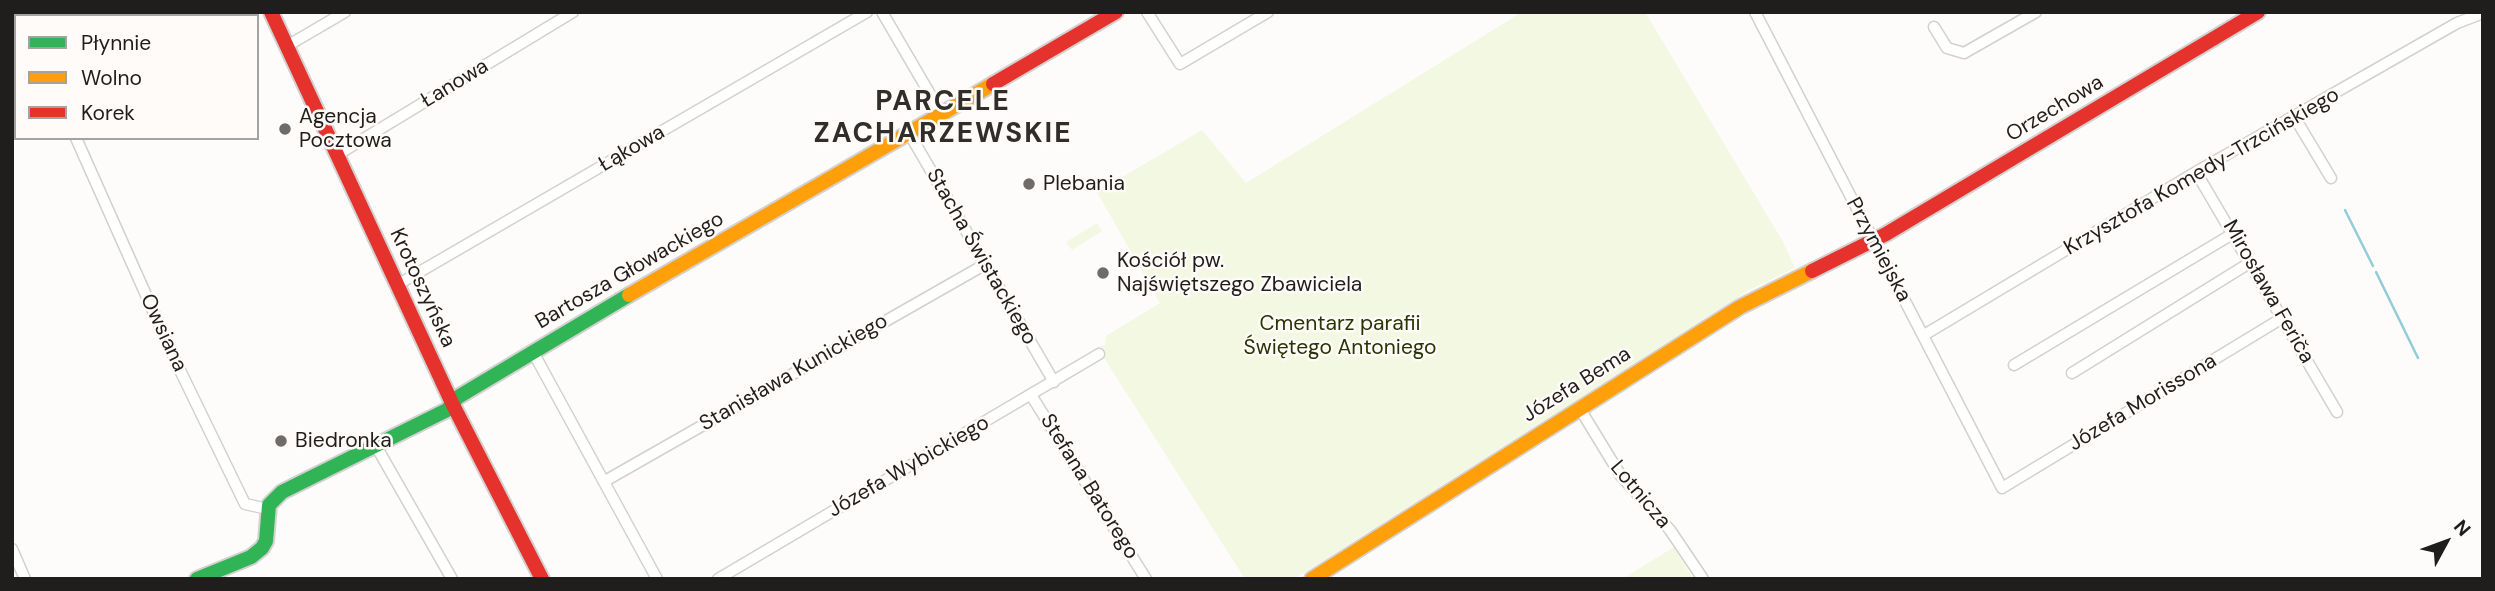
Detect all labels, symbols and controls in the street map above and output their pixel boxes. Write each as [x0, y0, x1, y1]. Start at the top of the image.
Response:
legend [14, 14, 259, 140]
text: Płynnie [81, 29, 151, 57]
street label: Łanowa [417, 54, 493, 114]
text: Wolno [81, 64, 142, 92]
street label: Orzechowa [2002, 70, 2108, 148]
street label: Krzysztofa Komedy-Trzcińskiego [2060, 83, 2344, 261]
district label: PARCELE ZACHARZEWSKIE [815, 86, 1071, 152]
text: Korek [81, 99, 135, 127]
place label: Agencja Pocztowa [299, 104, 392, 154]
street label: Łąkowa [595, 120, 669, 178]
marker: Agencja Pocztowa [277, 121, 293, 137]
street label: Stacha Świstackiego [920, 164, 1042, 350]
place label: Plebania [1043, 171, 1125, 197]
marker: Plebania [1021, 176, 1037, 192]
street label: Przymiejska [1840, 194, 1916, 306]
street label: Bartosza Głowackiego [531, 207, 729, 335]
street label: Mirosława Feriča [2217, 216, 2319, 368]
street label: Krotoszyńska [383, 224, 461, 352]
place label: Kościół pw. Najświętszego Zbawiciela [1117, 248, 1362, 298]
marker: Kościół pw. Najświętszego Zbawiciela [1095, 265, 1111, 281]
street label: Owsiana [134, 290, 192, 376]
street label: Stanisława Kunickiego [696, 309, 892, 437]
park label: Cmentarz parafii Świętego Antoniego [1243, 311, 1437, 361]
street label: Józefa Bema [1518, 342, 1636, 428]
street label: Józefa Morissona [2064, 349, 2222, 457]
street label: Stefana Batorego [1034, 410, 1144, 564]
street label: Józefa Wybickiego [824, 411, 994, 523]
place label: Biedronka [295, 428, 392, 454]
marker: Biedronka [273, 433, 289, 449]
street label: Lotnicza [1604, 456, 1676, 534]
north arrow [2411, 507, 2481, 577]
text: N [2448, 514, 2476, 541]

